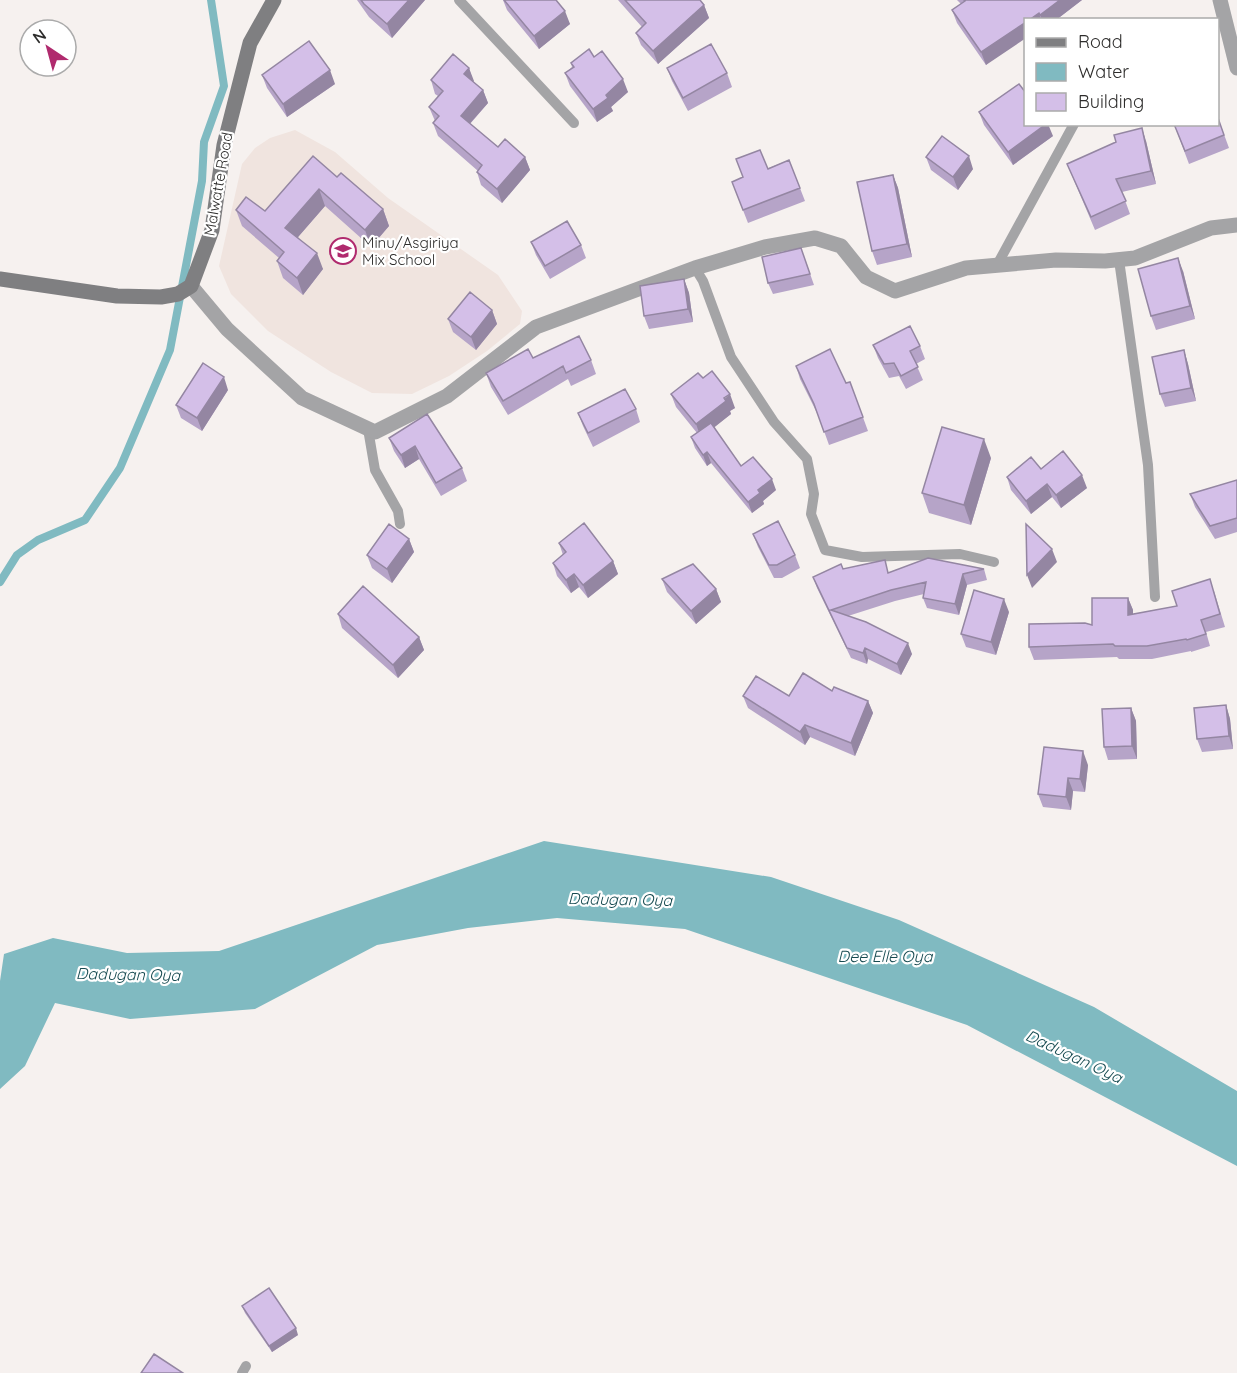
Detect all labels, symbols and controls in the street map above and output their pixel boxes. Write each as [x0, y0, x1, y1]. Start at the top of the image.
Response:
north arrow [18, 18, 78, 78]
legend [1024, 18, 1219, 126]
text: N [29, 24, 50, 47]
text: Road [1078, 30, 1123, 53]
text: Water [1078, 60, 1129, 83]
text: Building [1078, 90, 1144, 113]
street label: Malwatte Road [200, 131, 236, 237]
place label: Minu/Asgiriya Mix School [362, 233, 459, 269]
school or university icon: Minu/Asgiriya Mix School [328, 236, 358, 266]
water label: Dadugan Oya [568, 888, 674, 910]
water label: Dee Elle Oya [838, 946, 934, 966]
water label: Dadugan Oya [76, 963, 182, 985]
water label: Dadugan Oya [1022, 1025, 1127, 1088]

